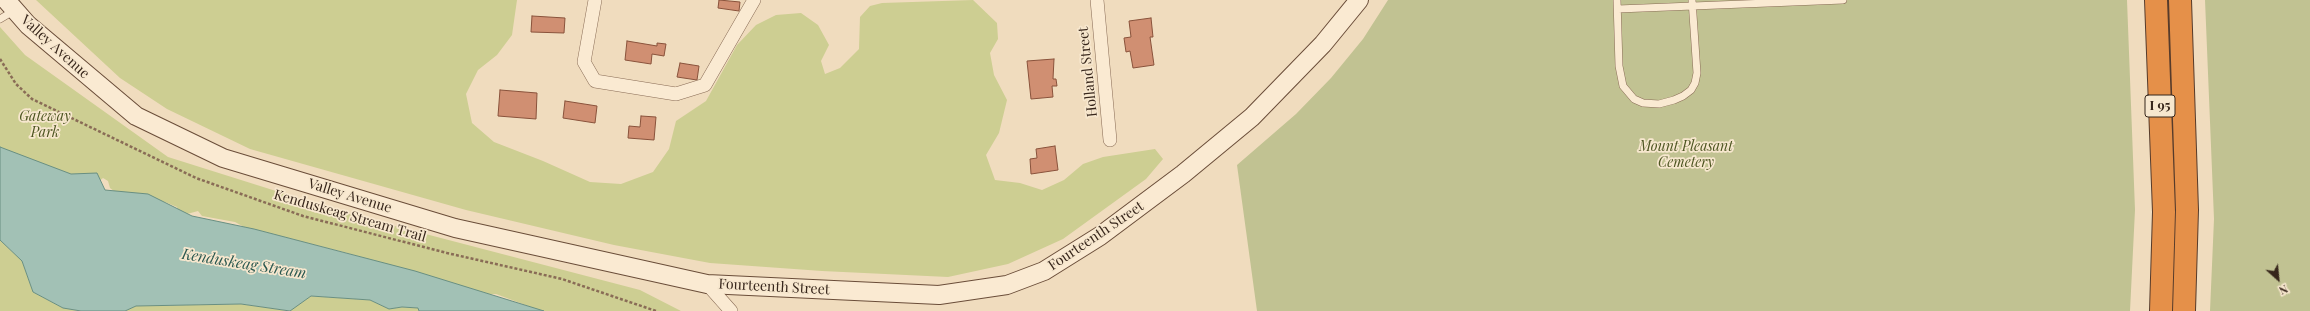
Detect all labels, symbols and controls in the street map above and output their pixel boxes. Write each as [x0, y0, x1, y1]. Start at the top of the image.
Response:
street label: Valley Avenue [17, 12, 93, 82]
street label: Holland Street [1075, 26, 1101, 118]
road number: I 95 [2145, 95, 2175, 117]
park label: Gateway Park [19, 109, 71, 142]
park label: Mount Pleasant Cemetery [1639, 139, 1733, 172]
street label: Valley Avenue [306, 175, 394, 217]
street label: Kenduskeag Stream Trail [272, 186, 428, 246]
street label: Fourteenth Street [1045, 198, 1147, 274]
water label: Kenduskeag Stream [181, 245, 307, 283]
north arrow [2258, 259, 2298, 299]
street label: Fourteenth Street [718, 276, 830, 298]
text: N [2277, 282, 2291, 299]

